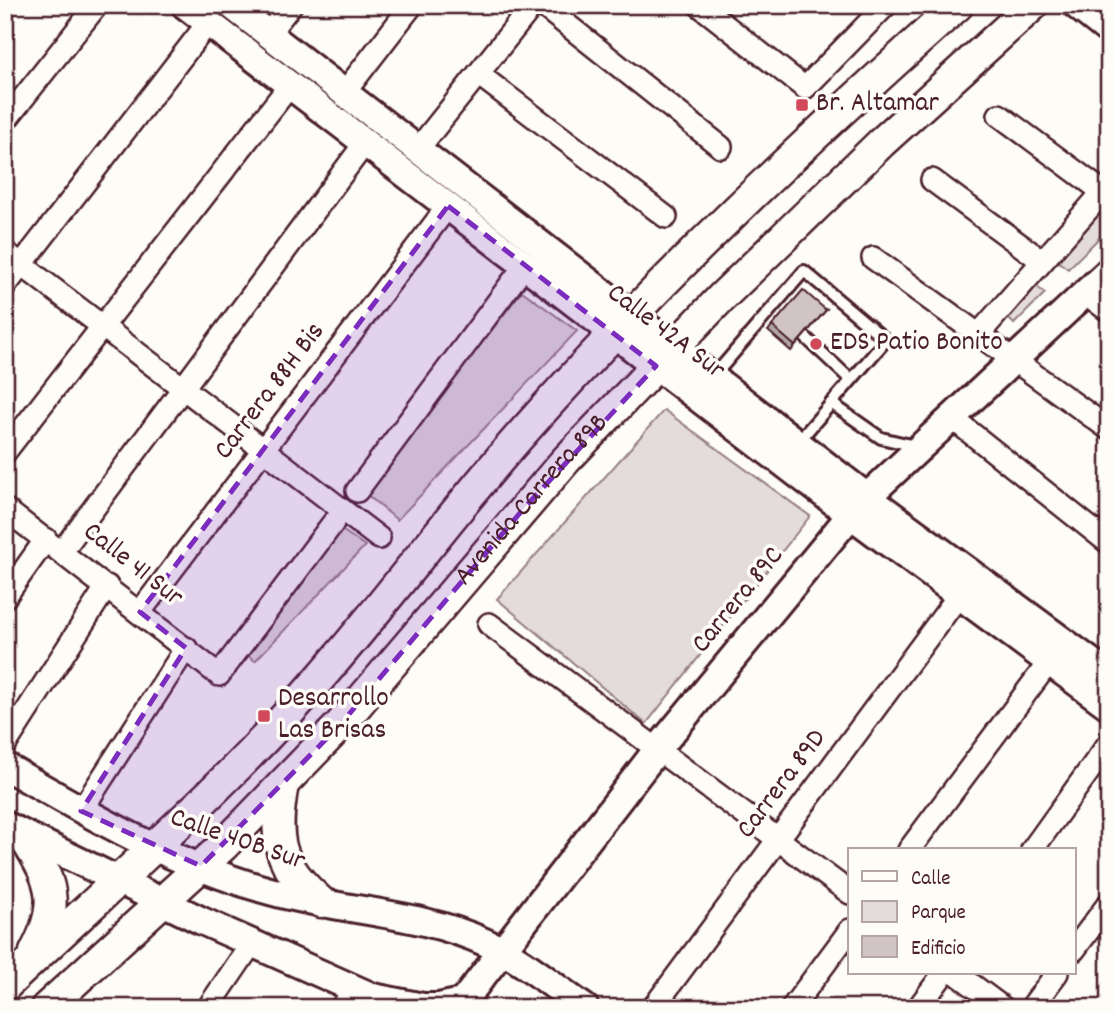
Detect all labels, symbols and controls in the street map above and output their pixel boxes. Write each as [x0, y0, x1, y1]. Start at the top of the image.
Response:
place label: Br. Altamar [816, 85, 940, 125]
marker: Br. Altamar [794, 97, 810, 113]
street label: Calle 42A Sur [597, 275, 733, 391]
street label: Carrera 88H Bis [206, 315, 336, 469]
place label: EDS Patio Bonito [830, 324, 1003, 364]
marker: EDS Patio Bonito [808, 336, 824, 352]
street label: Avenida Carrera 89B [446, 406, 619, 596]
street label: Calle 41 Sur [73, 514, 191, 618]
street label: Carrera 89C [683, 539, 795, 663]
place label: Desarrollo Las Brisas [278, 680, 389, 752]
marker: Desarrollo Las Brisas [256, 708, 272, 724]
street label: Carrera 89D [728, 722, 838, 848]
street label: Calle 40B Sur [164, 799, 310, 883]
legend [848, 848, 1076, 974]
text: Calle [911, 865, 950, 895]
text: Parque [911, 899, 966, 929]
text: Edificio [911, 935, 966, 965]

